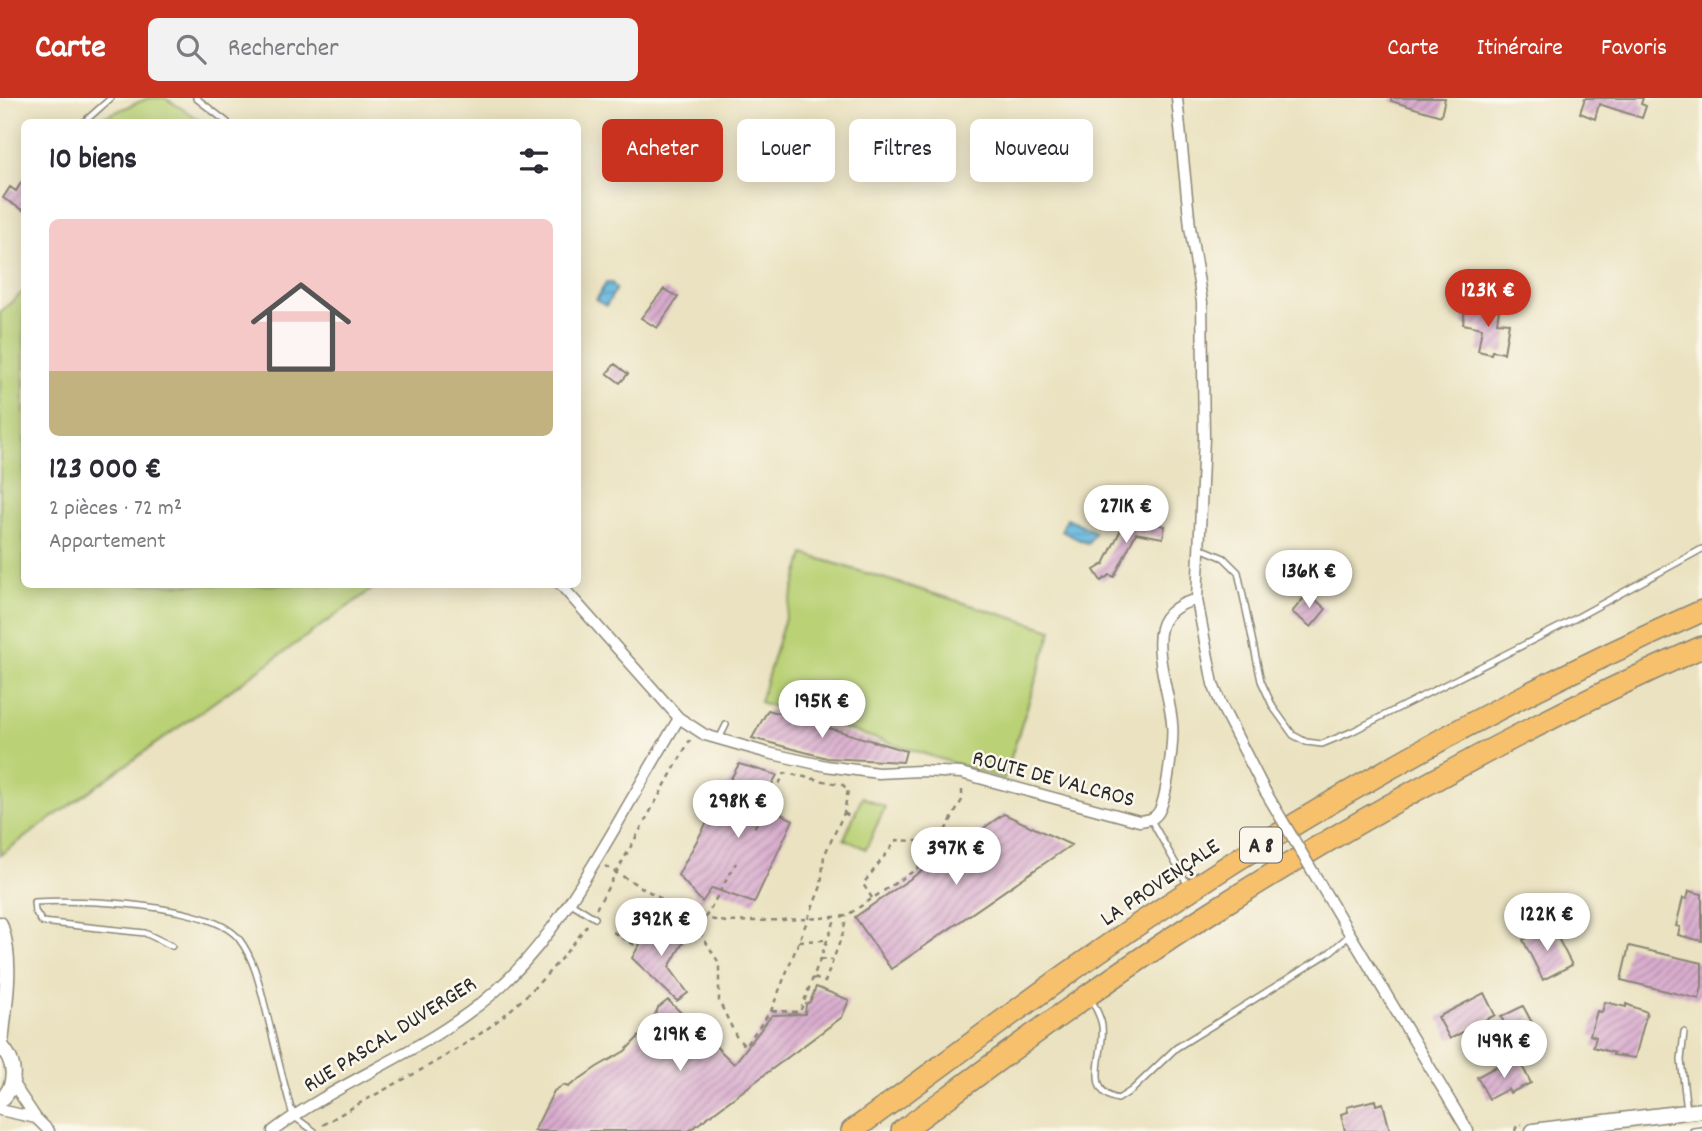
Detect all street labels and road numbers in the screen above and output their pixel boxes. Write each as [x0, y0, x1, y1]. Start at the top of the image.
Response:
street label: ROUTE DE VALCROS [968, 743, 1138, 818]
road number: A 8 [1240, 828, 1282, 862]
street label: LA PROVENÇALE [1095, 831, 1228, 936]
street label: RUE PASCAL DUVERGER [298, 969, 484, 1103]

